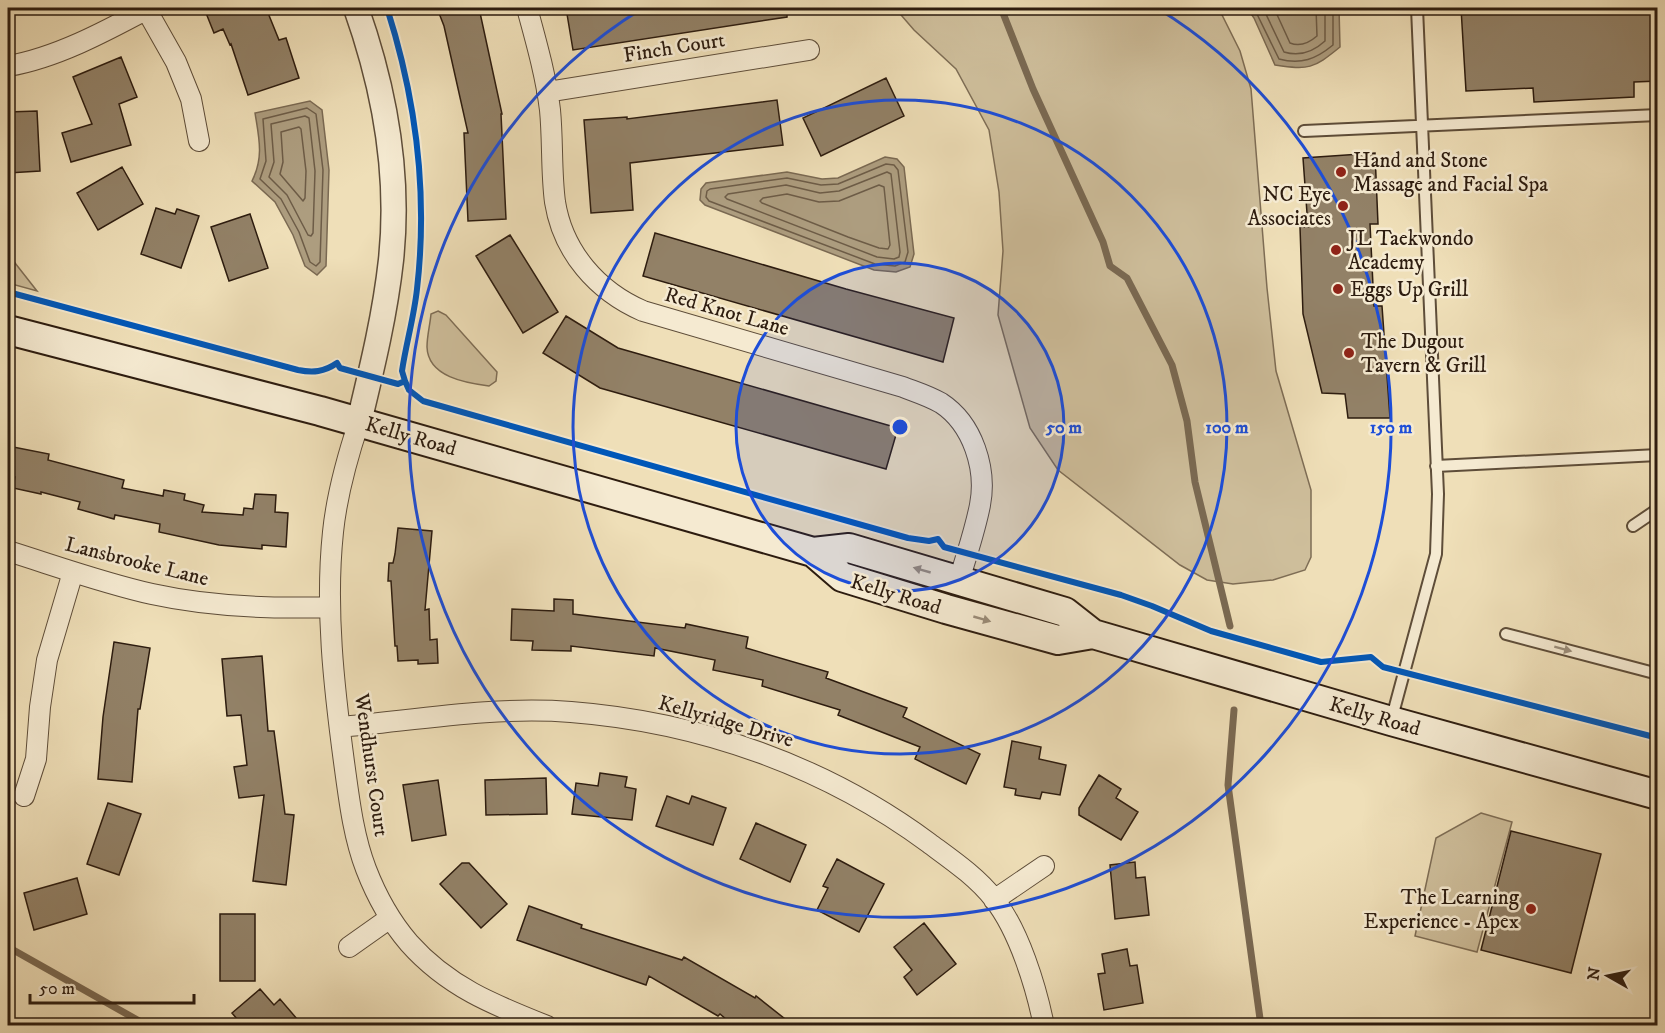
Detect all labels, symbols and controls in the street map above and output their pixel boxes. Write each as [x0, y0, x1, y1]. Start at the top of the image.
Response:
street label: Finch Court [621, 27, 727, 69]
place label: Hand and Stone Massage and Facial Spa [1353, 148, 1548, 198]
marker: Hand and Stone Massage and Facial Spa [1334, 165, 1348, 179]
place label: NC Eye Associates [1248, 182, 1331, 232]
marker: NC Eye Associates [1336, 199, 1350, 213]
place label: JL Taekwondo Academy [1346, 226, 1473, 276]
marker: JL Taekwondo Academy [1329, 243, 1343, 257]
place label: Eggs Up Grill [1350, 277, 1469, 303]
street label: Red Knot Lane [661, 282, 792, 342]
marker: Eggs Up Grill [1331, 282, 1345, 296]
place label: The Dugout Tavern & Grill [1361, 329, 1487, 379]
marker: The Dugout Tavern & Grill [1342, 346, 1356, 360]
street label: Kelly Road [362, 412, 460, 462]
centre of rings [890, 417, 910, 437]
text: 50 m [1045, 417, 1082, 439]
text: 100 m [1205, 417, 1249, 439]
text: 150 m [1370, 417, 1413, 439]
street label: Lansbrooke Lane [62, 532, 212, 592]
one-way arrow [913, 565, 931, 574]
street label: Kelly Road [847, 569, 945, 621]
one-way arrow [973, 615, 991, 624]
one-way arrow [1554, 645, 1572, 654]
street label: Kellyridge Drive [655, 690, 797, 754]
street label: Wendhurst Court [348, 691, 394, 839]
street label: Kelly Road [1326, 692, 1424, 742]
place label: The Learning Experience - Apex [1364, 885, 1520, 935]
marker: The Learning Experience - Apex [1524, 902, 1538, 916]
north arrow [1578, 946, 1638, 1006]
text: N [1583, 966, 1605, 982]
scale bar [30, 967, 194, 1005]
text: 50 m [39, 978, 75, 1000]

